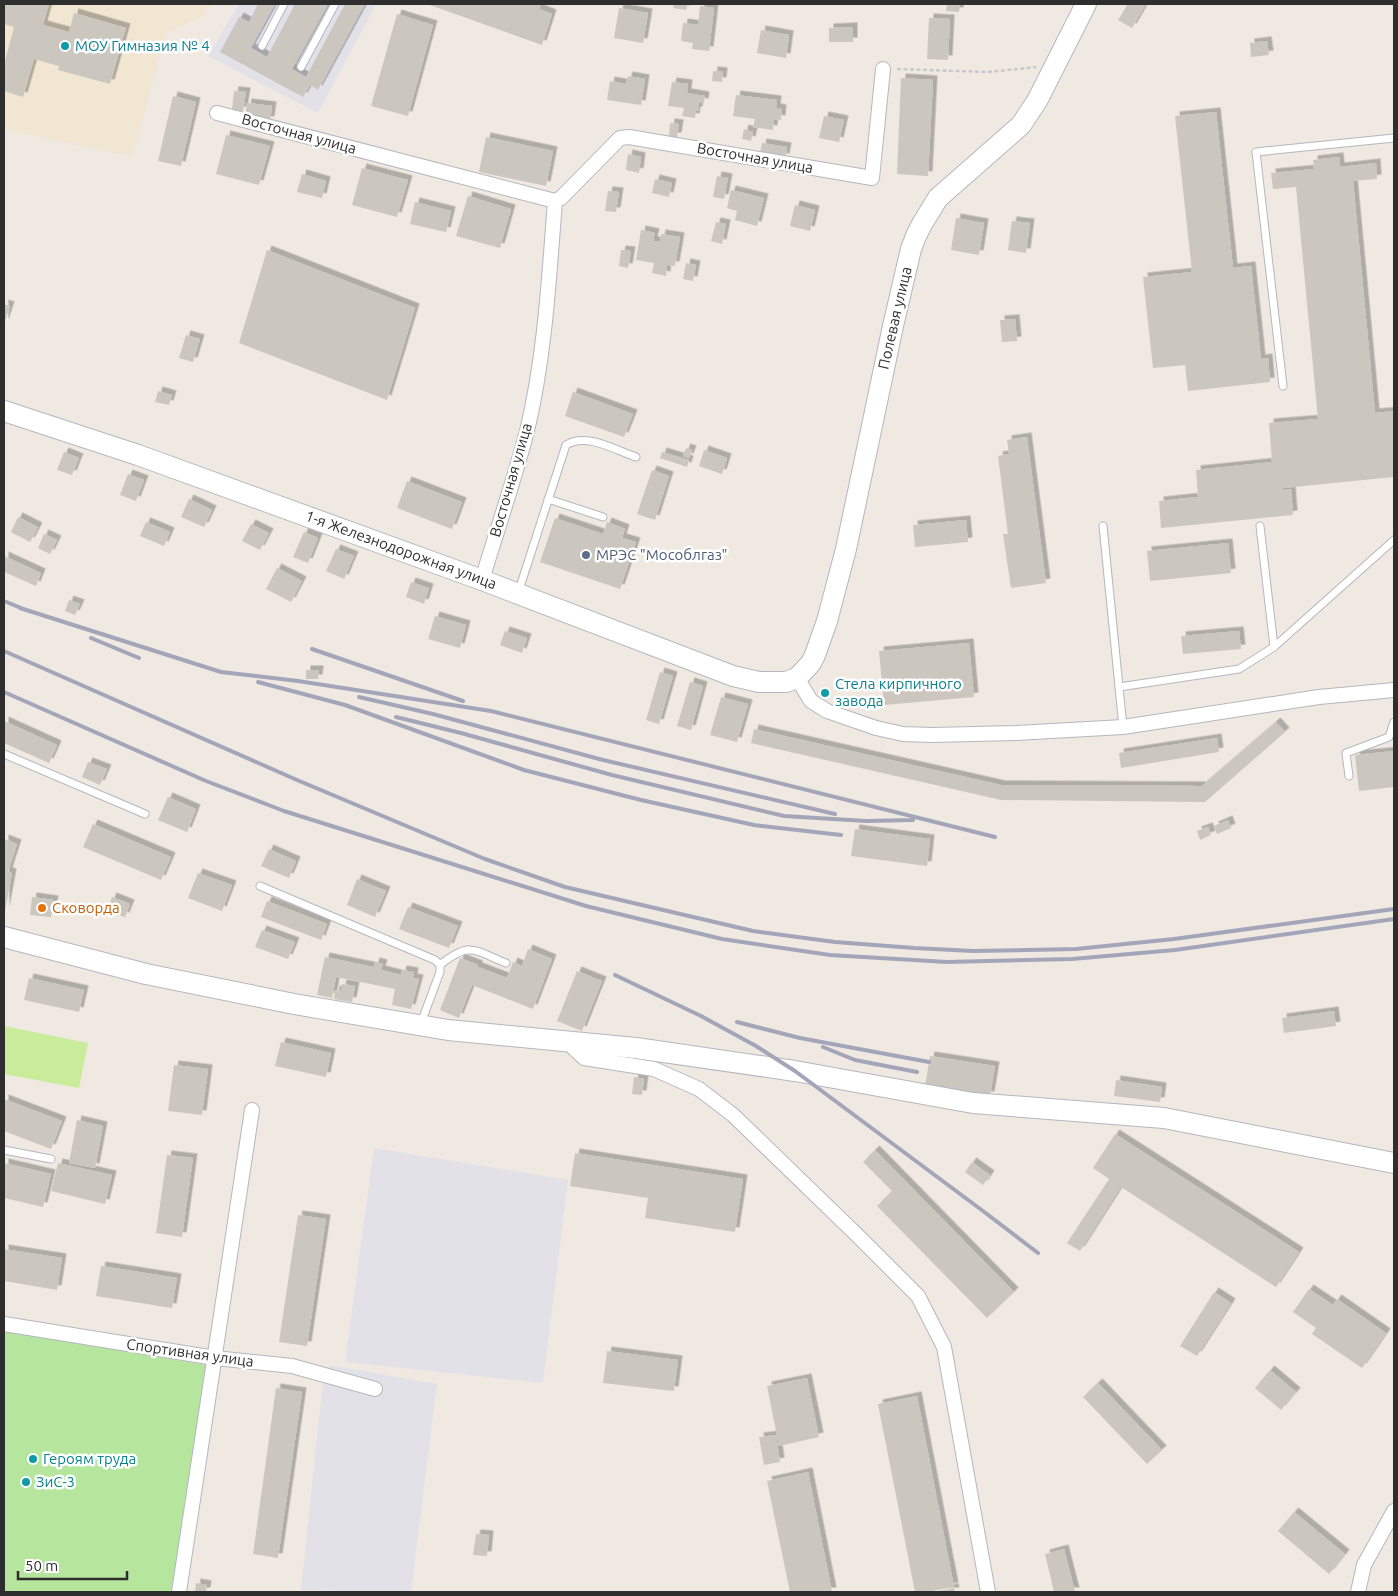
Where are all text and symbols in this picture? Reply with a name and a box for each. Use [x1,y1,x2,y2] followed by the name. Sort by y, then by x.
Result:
[75,37,210,54] place label: МОУ Гимназия № 4
[59,40,71,52] marker: МОУ Гимназия № 4
[240,110,358,157] street label: Восточная улица
[696,139,815,176] street label: Восточная улица
[874,265,915,371] street label: Полевая улица
[486,421,535,539] street label: Восточная улица
[303,507,499,592] street label: 1-я Железнодорожная улица
[596,546,727,563] place label: МРЭС "Мособлгаз"
[580,549,592,561] marker: МРЭС "Мособлгаз"
[835,675,962,709] place label: Стела кирпичного завода
[819,687,831,699] marker: Стела кирпичного завода
[52,899,120,916] place label: Сковорда
[36,902,48,914] marker: Сковорда
[125,1335,255,1370] street label: Спортивная улица
[43,1450,136,1467] place label: Героям труда
[27,1453,39,1465] marker: Героям труда
[36,1473,75,1490] place label: ЗиС-3
[20,1476,32,1488] marker: ЗиС-3
[18,1548,126,1580] scale bar
[25,1557,58,1574] text: 50 m

